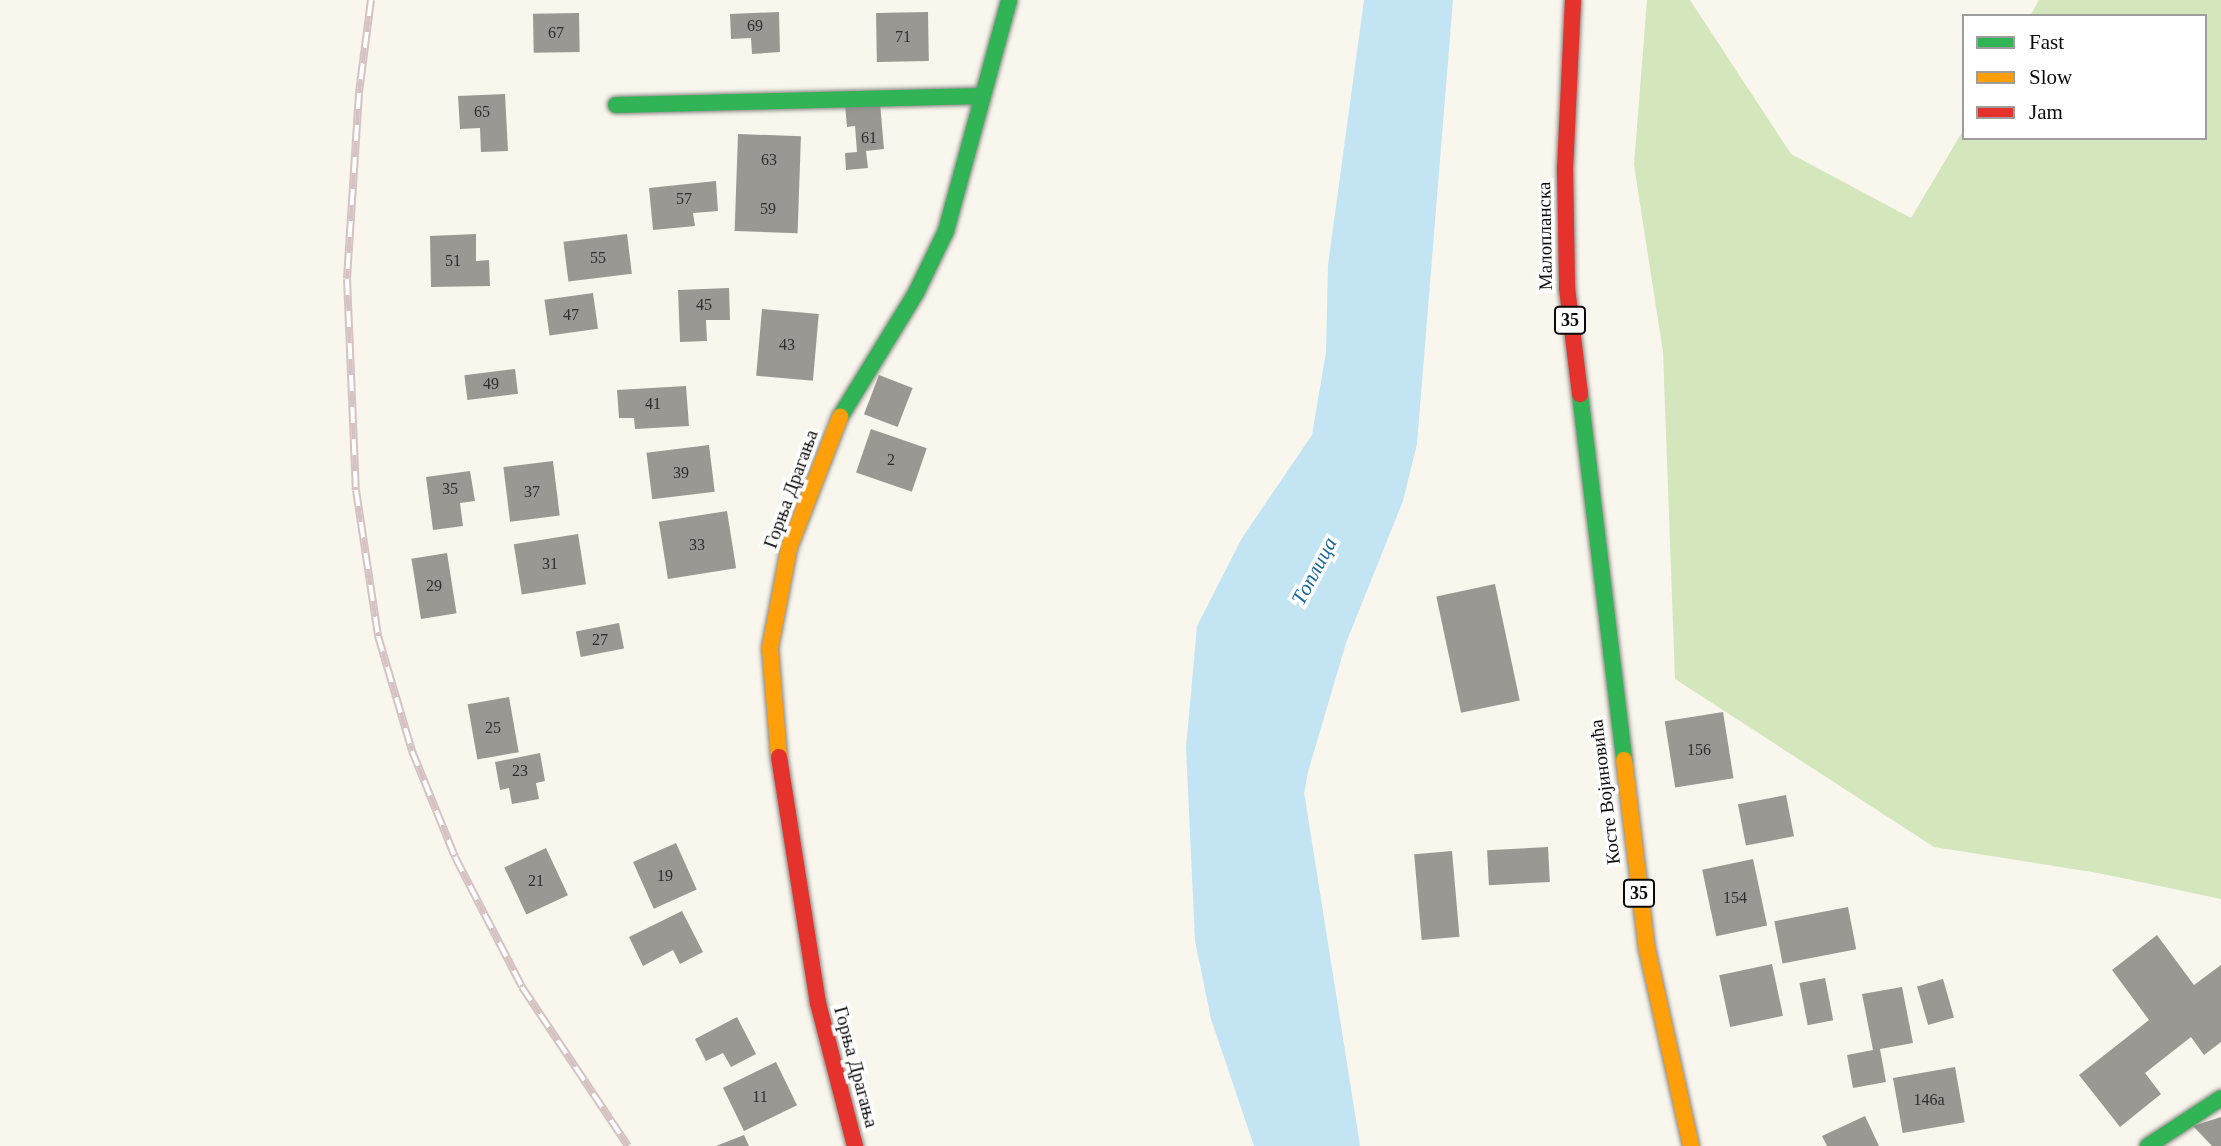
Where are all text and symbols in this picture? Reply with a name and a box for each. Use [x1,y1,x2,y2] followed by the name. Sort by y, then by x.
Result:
[1962,14,2207,140] legend
[747,16,763,36] house number: 69
[548,23,564,43] house number: 67
[895,27,911,47] house number: 71
[2029,30,2064,54] text: Fast
[2029,65,2072,89] text: Slow
[2029,100,2063,124] text: Jam
[474,102,490,122] house number: 65
[861,128,877,148] house number: 61
[761,150,777,170] house number: 63
[1533,182,1557,290] street label: Малопланска
[676,189,692,209] house number: 57
[760,199,776,219] house number: 59
[590,248,606,268] house number: 55
[445,251,461,271] house number: 51
[696,295,712,315] house number: 45
[563,305,579,325] house number: 47
[1552,306,1588,334] road number: 35
[779,335,795,355] house number: 43
[483,374,499,394] house number: 49
[645,394,661,414] house number: 41
[759,427,823,551] street label: Горња Драгања
[887,450,895,470] house number: 2
[673,463,689,483] house number: 39
[442,479,458,499] house number: 35
[524,482,540,502] house number: 37
[1286,533,1342,609] water label: Топлица
[689,535,705,555] house number: 33
[542,554,558,574] house number: 31
[426,576,442,596] house number: 29
[592,630,608,650] house number: 27
[485,718,501,738] house number: 25
[1585,718,1625,866] street label: Косте Војиновића
[1687,740,1711,760] house number: 156
[512,761,528,781] house number: 23
[657,866,673,886] house number: 19
[528,871,544,891] house number: 21
[1622,878,1656,908] road number: 35
[1723,888,1747,908] house number: 154
[829,1004,883,1130] street label: Горња Драгања
[752,1087,768,1107] house number: 11
[1913,1090,1945,1110] house number: 146a

